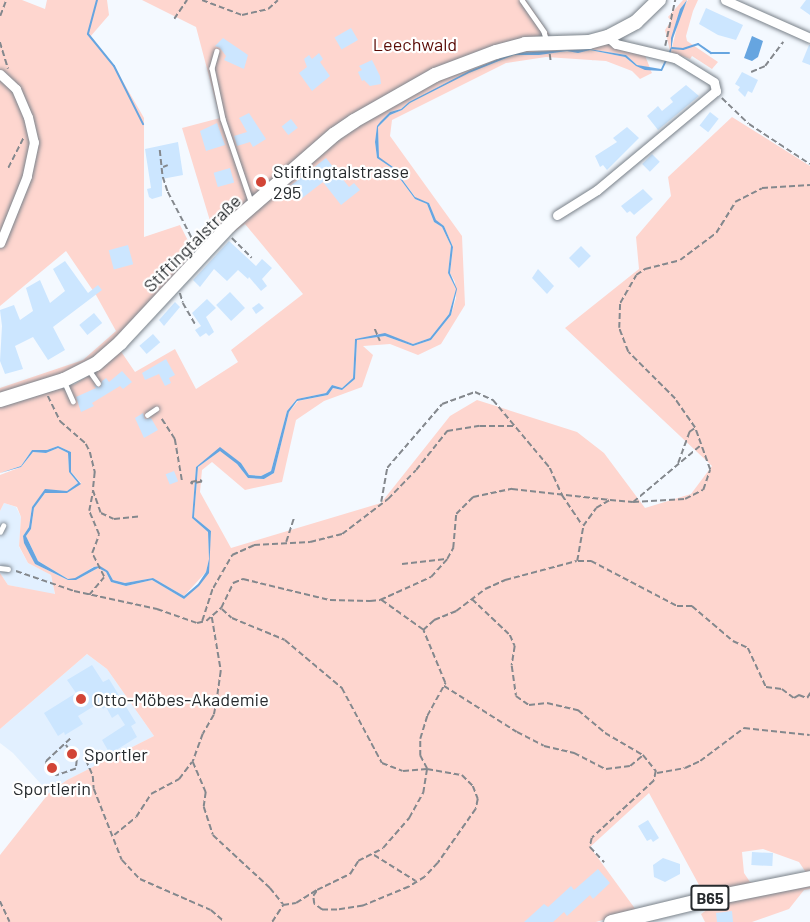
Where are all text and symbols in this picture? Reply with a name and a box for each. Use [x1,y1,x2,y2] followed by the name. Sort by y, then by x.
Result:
[373,33,457,55] park label: Leechwald
[273,161,409,204] place label: Stiftingtalstrasse 295
[254,175,268,189] marker: Stiftingtalstrasse 295
[139,190,245,296] street label: Stiftingtalstraße
[93,688,269,710] place label: Otto-Möbes-Akademie
[74,692,88,706] marker: Otto-Möbes-Akademie
[84,743,148,765] place label: Sportler
[65,747,79,761] marker: Sportler
[45,761,59,775] marker: Sportlerin
[13,777,91,799] place label: Sportlerin
[689,885,731,911] road number: B65

